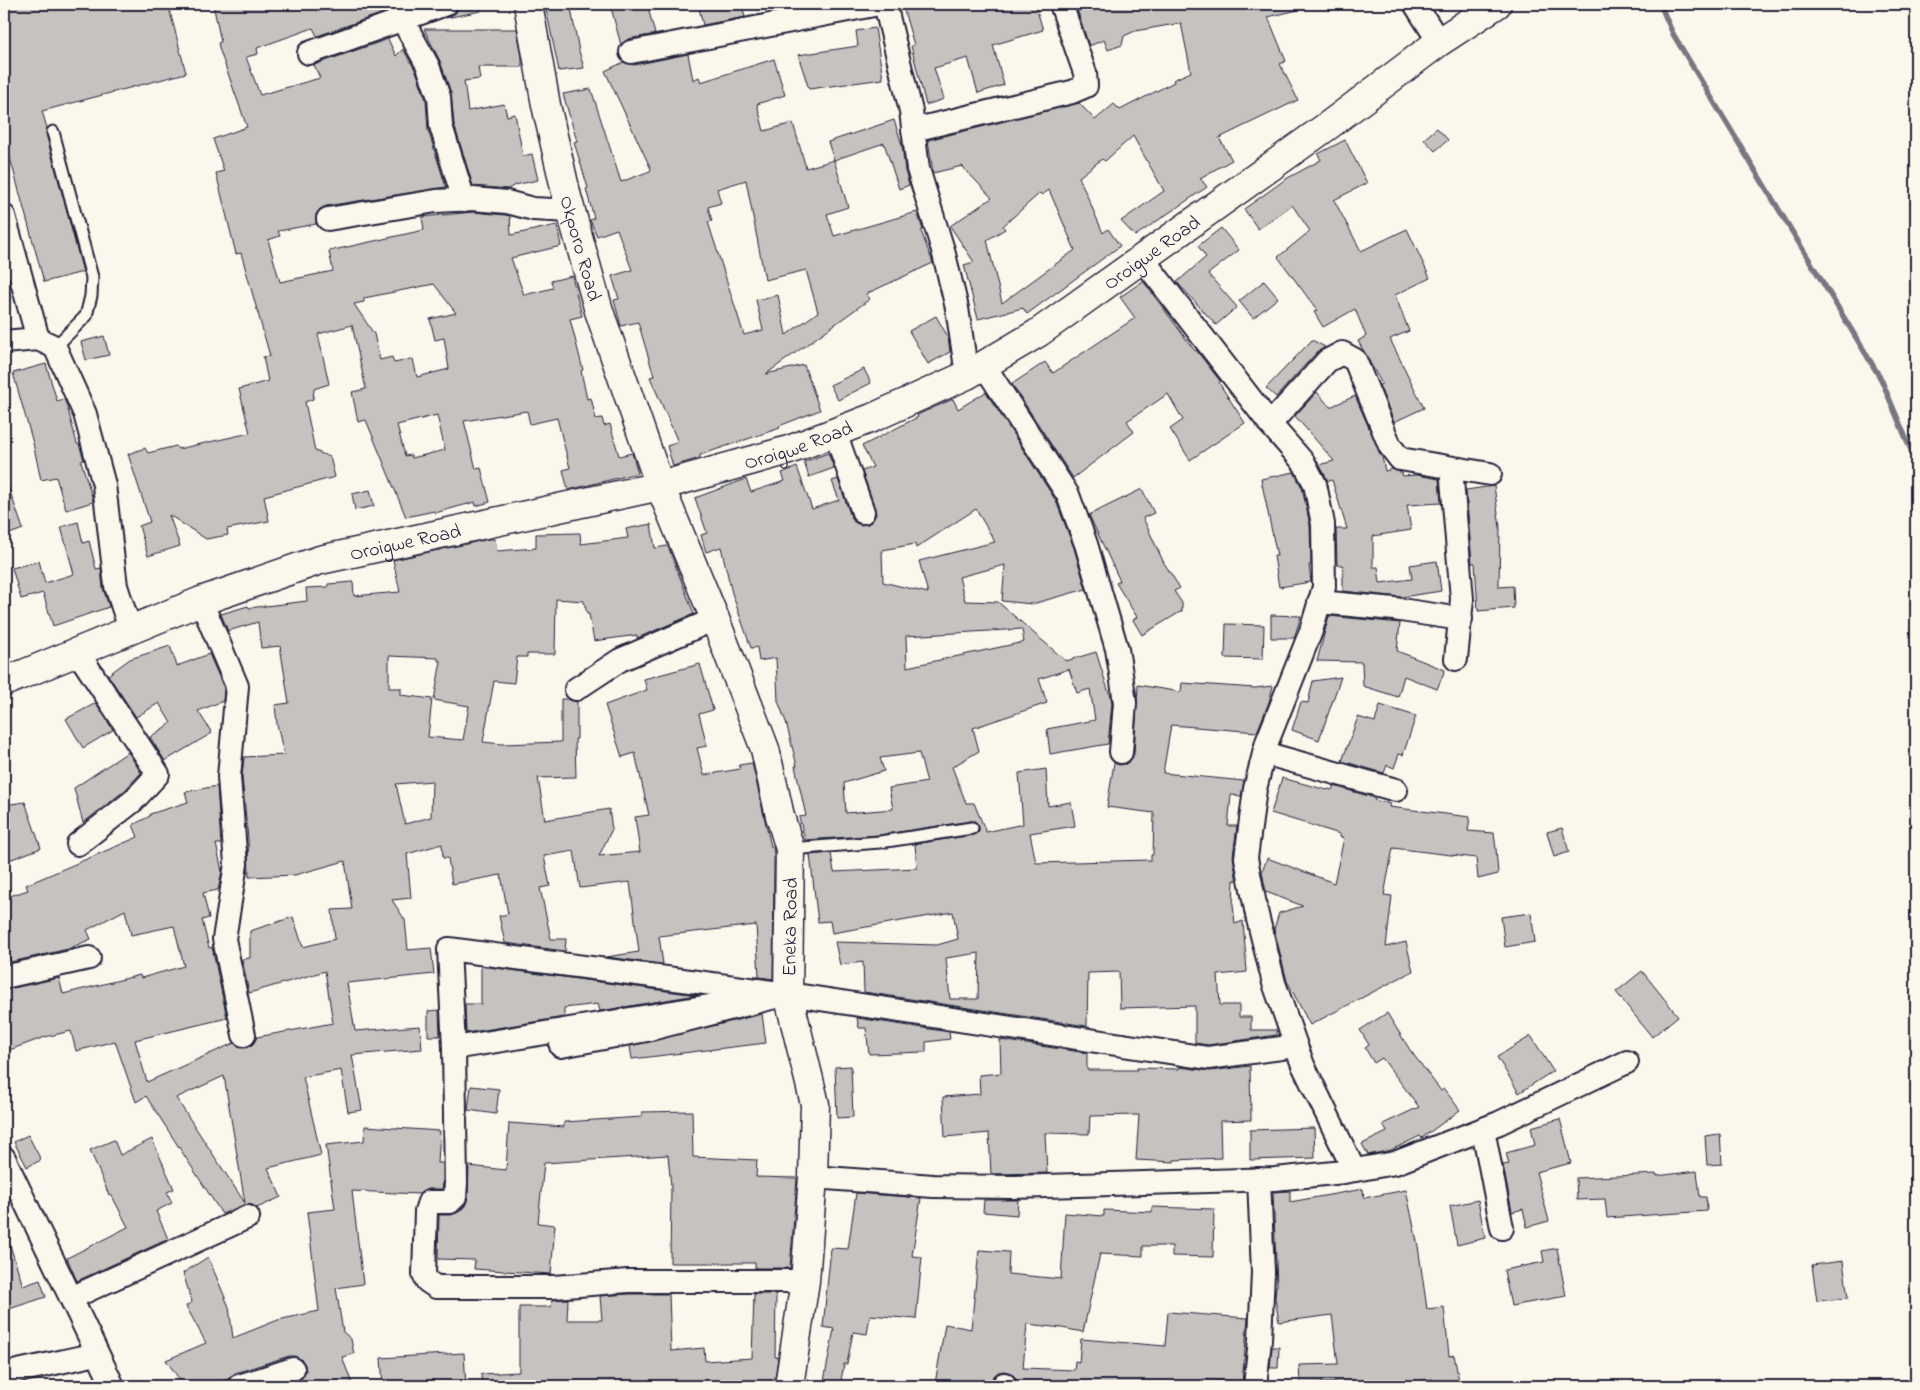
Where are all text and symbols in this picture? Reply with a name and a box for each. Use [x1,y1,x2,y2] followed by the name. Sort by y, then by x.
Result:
[550,193,608,305] street label: Okporo Road
[1099,209,1207,299] street label: Oroigwe Road
[741,415,857,479] street label: Oroigwe Road
[347,518,464,570] street label: Oroigwe Road
[776,877,807,977] street label: Eneka Road

